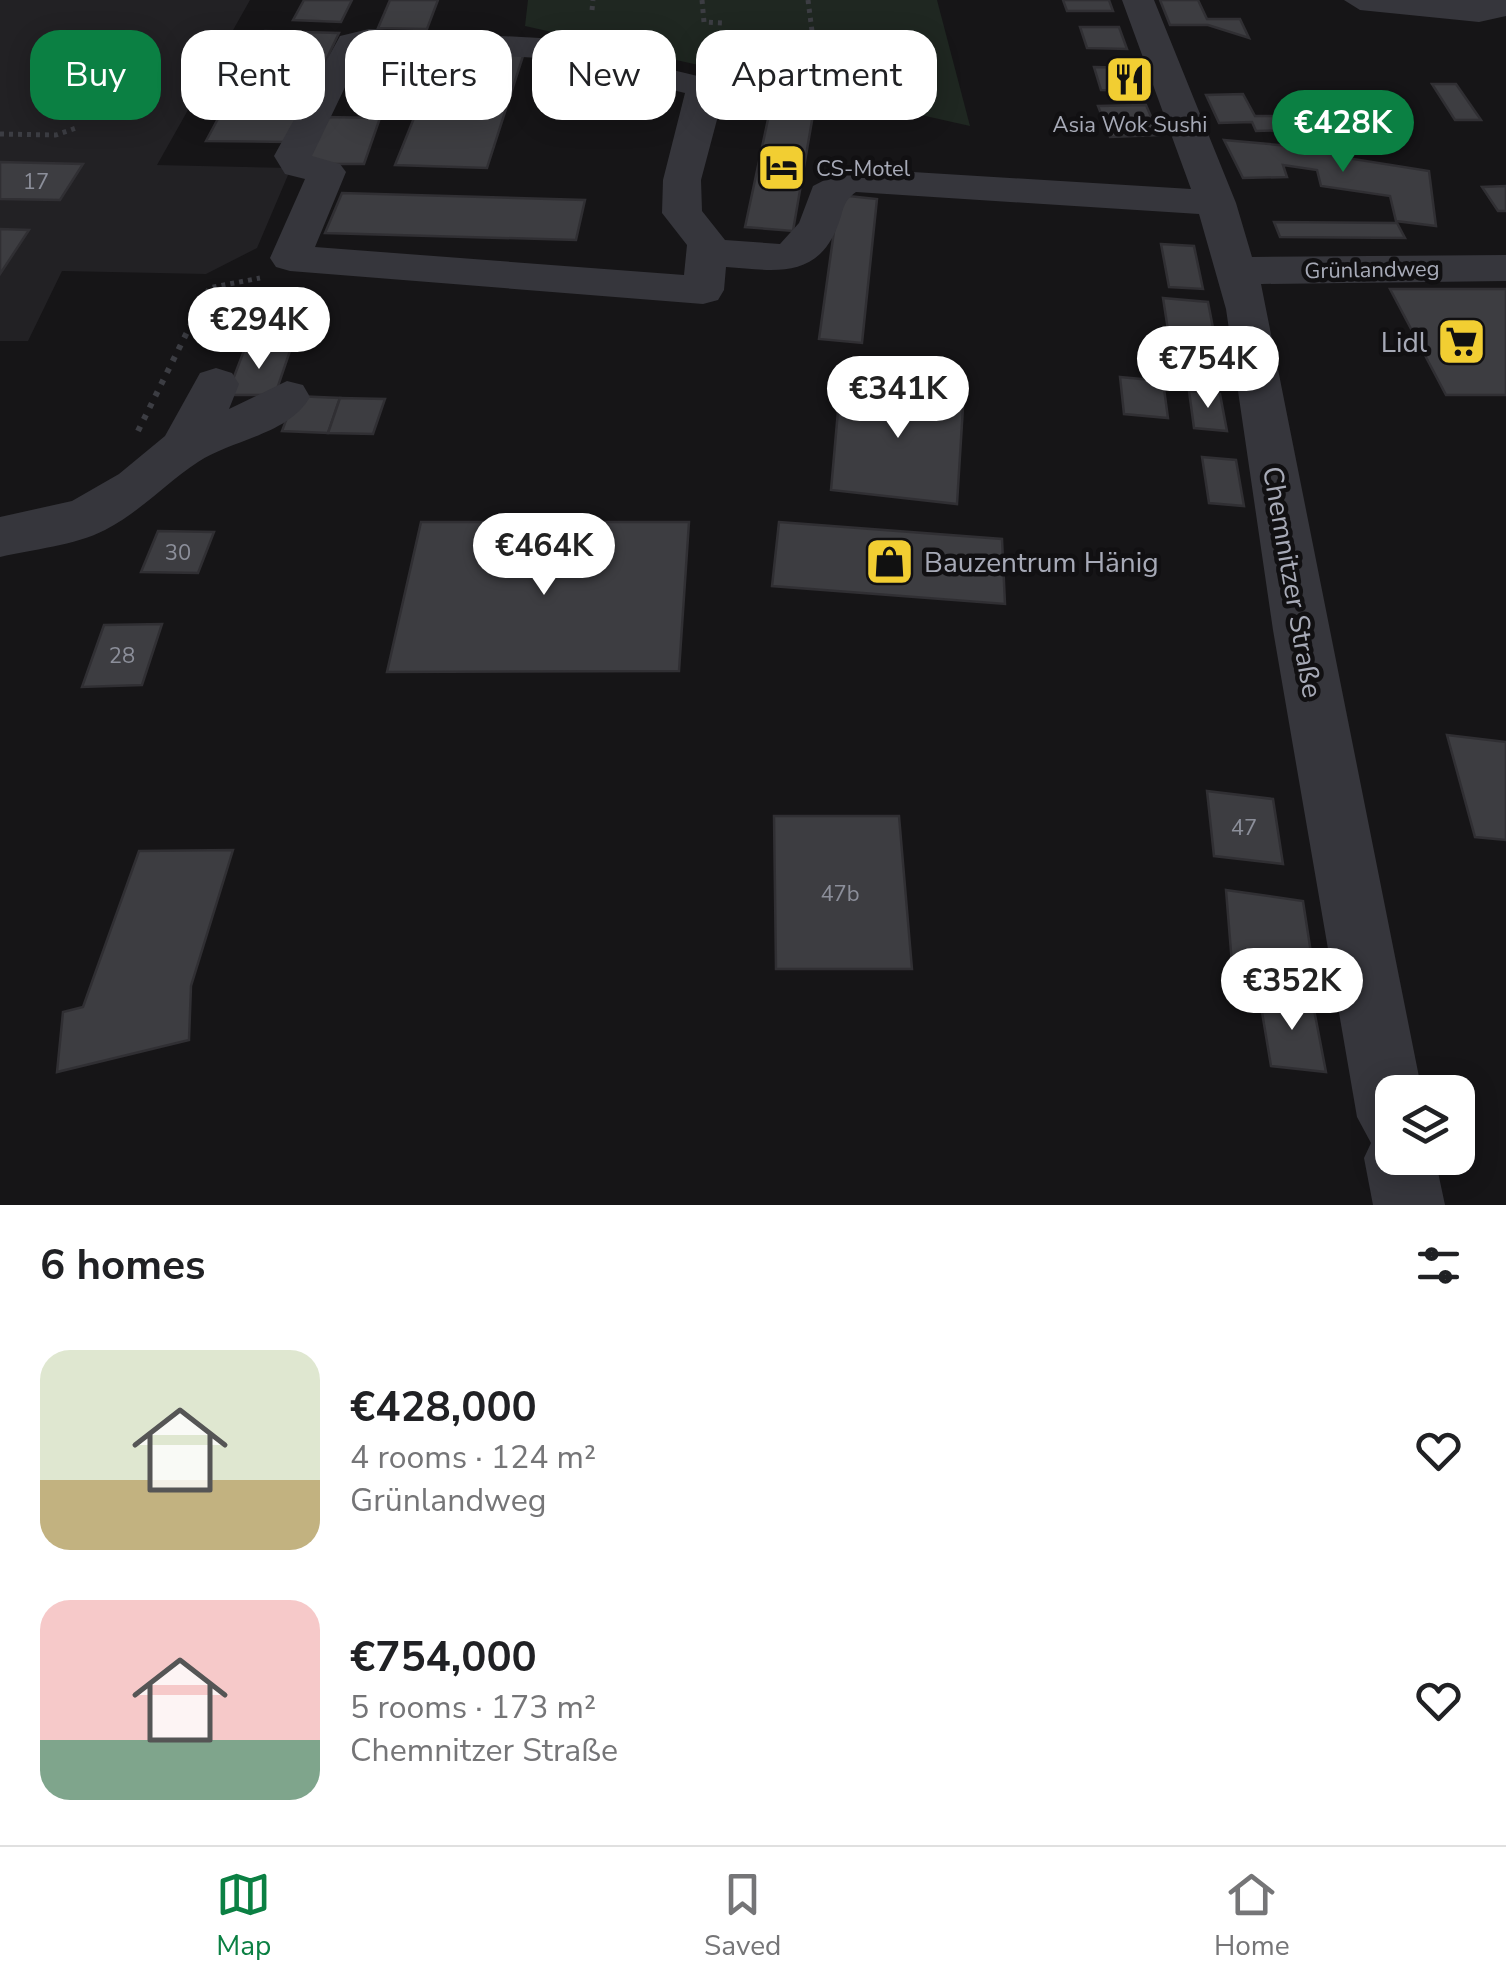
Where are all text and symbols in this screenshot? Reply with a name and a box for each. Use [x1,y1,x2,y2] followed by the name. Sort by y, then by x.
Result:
[30,30,161,120] chip: Buy
[181,30,325,120] chip: Rent
[345,30,512,120] chip: Filters
[532,30,676,120] chip: New
[696,30,937,120] chip: Apartment
[1104,54,1156,106] restaurant icon: Asia Wok Sushi
[1273,90,1413,175] pin: €428K
[1294,101,1392,144] text: €428K
[1053,110,1207,140] place label: Asia Wok Sushi
[755,142,807,194] hotel icon: CS-Motel
[816,154,911,184] place label: CS-Motel
[23,167,49,197] house number: 17
[1304,254,1440,286] street label: Grünlandweg
[189,287,329,372] pin: €294K
[210,298,308,341] text: €294K
[1436,316,1488,368] supermarket icon: Lidl
[1381,324,1428,362] place label: Lidl
[1138,326,1278,411] pin: €754K
[1159,337,1257,380] text: €754K
[828,356,968,441] pin: €341K
[849,367,947,410] text: €341K
[1253,463,1331,701] street label: Chemnitzer Straße
[474,513,614,598] pin: €464K
[495,524,593,567] text: €464K
[863,536,915,588] shop icon: Bauzentrum Hänig
[165,538,191,568] house number: 30
[924,544,1159,582] place label: Bauzentrum Hänig
[109,641,135,671] house number: 28
[1231,813,1257,843] house number: 47
[820,879,860,909] house number: 47b
[1222,948,1362,1033] pin: €352K
[1243,959,1341,1002] text: €352K
[1375,1075,1475,1175] map controls
[1375,1075,1475,1175] button: layers
[40,1237,205,1294] text: 6 homes
[1411,1238,1466,1293] icon: filters
[350,1379,537,1436] text: €428,000
[120,1390,240,1510] icon: home
[1411,1423,1466,1478] icon: heart
[350,1436,596,1479] text: 4 rooms · 124 m²
[350,1479,547,1522] text: Grünlandweg
[350,1629,537,1686] text: €754,000
[120,1640,240,1760] icon: home
[1411,1673,1466,1728] icon: heart
[350,1686,596,1729] text: 5 rooms · 173 m²
[350,1729,618,1772] text: Chemnitzer Straße
[216,1867,271,1965] tab: Map
[704,1867,781,1965] tab: Saved
[1214,1867,1290,1965] tab: Home

